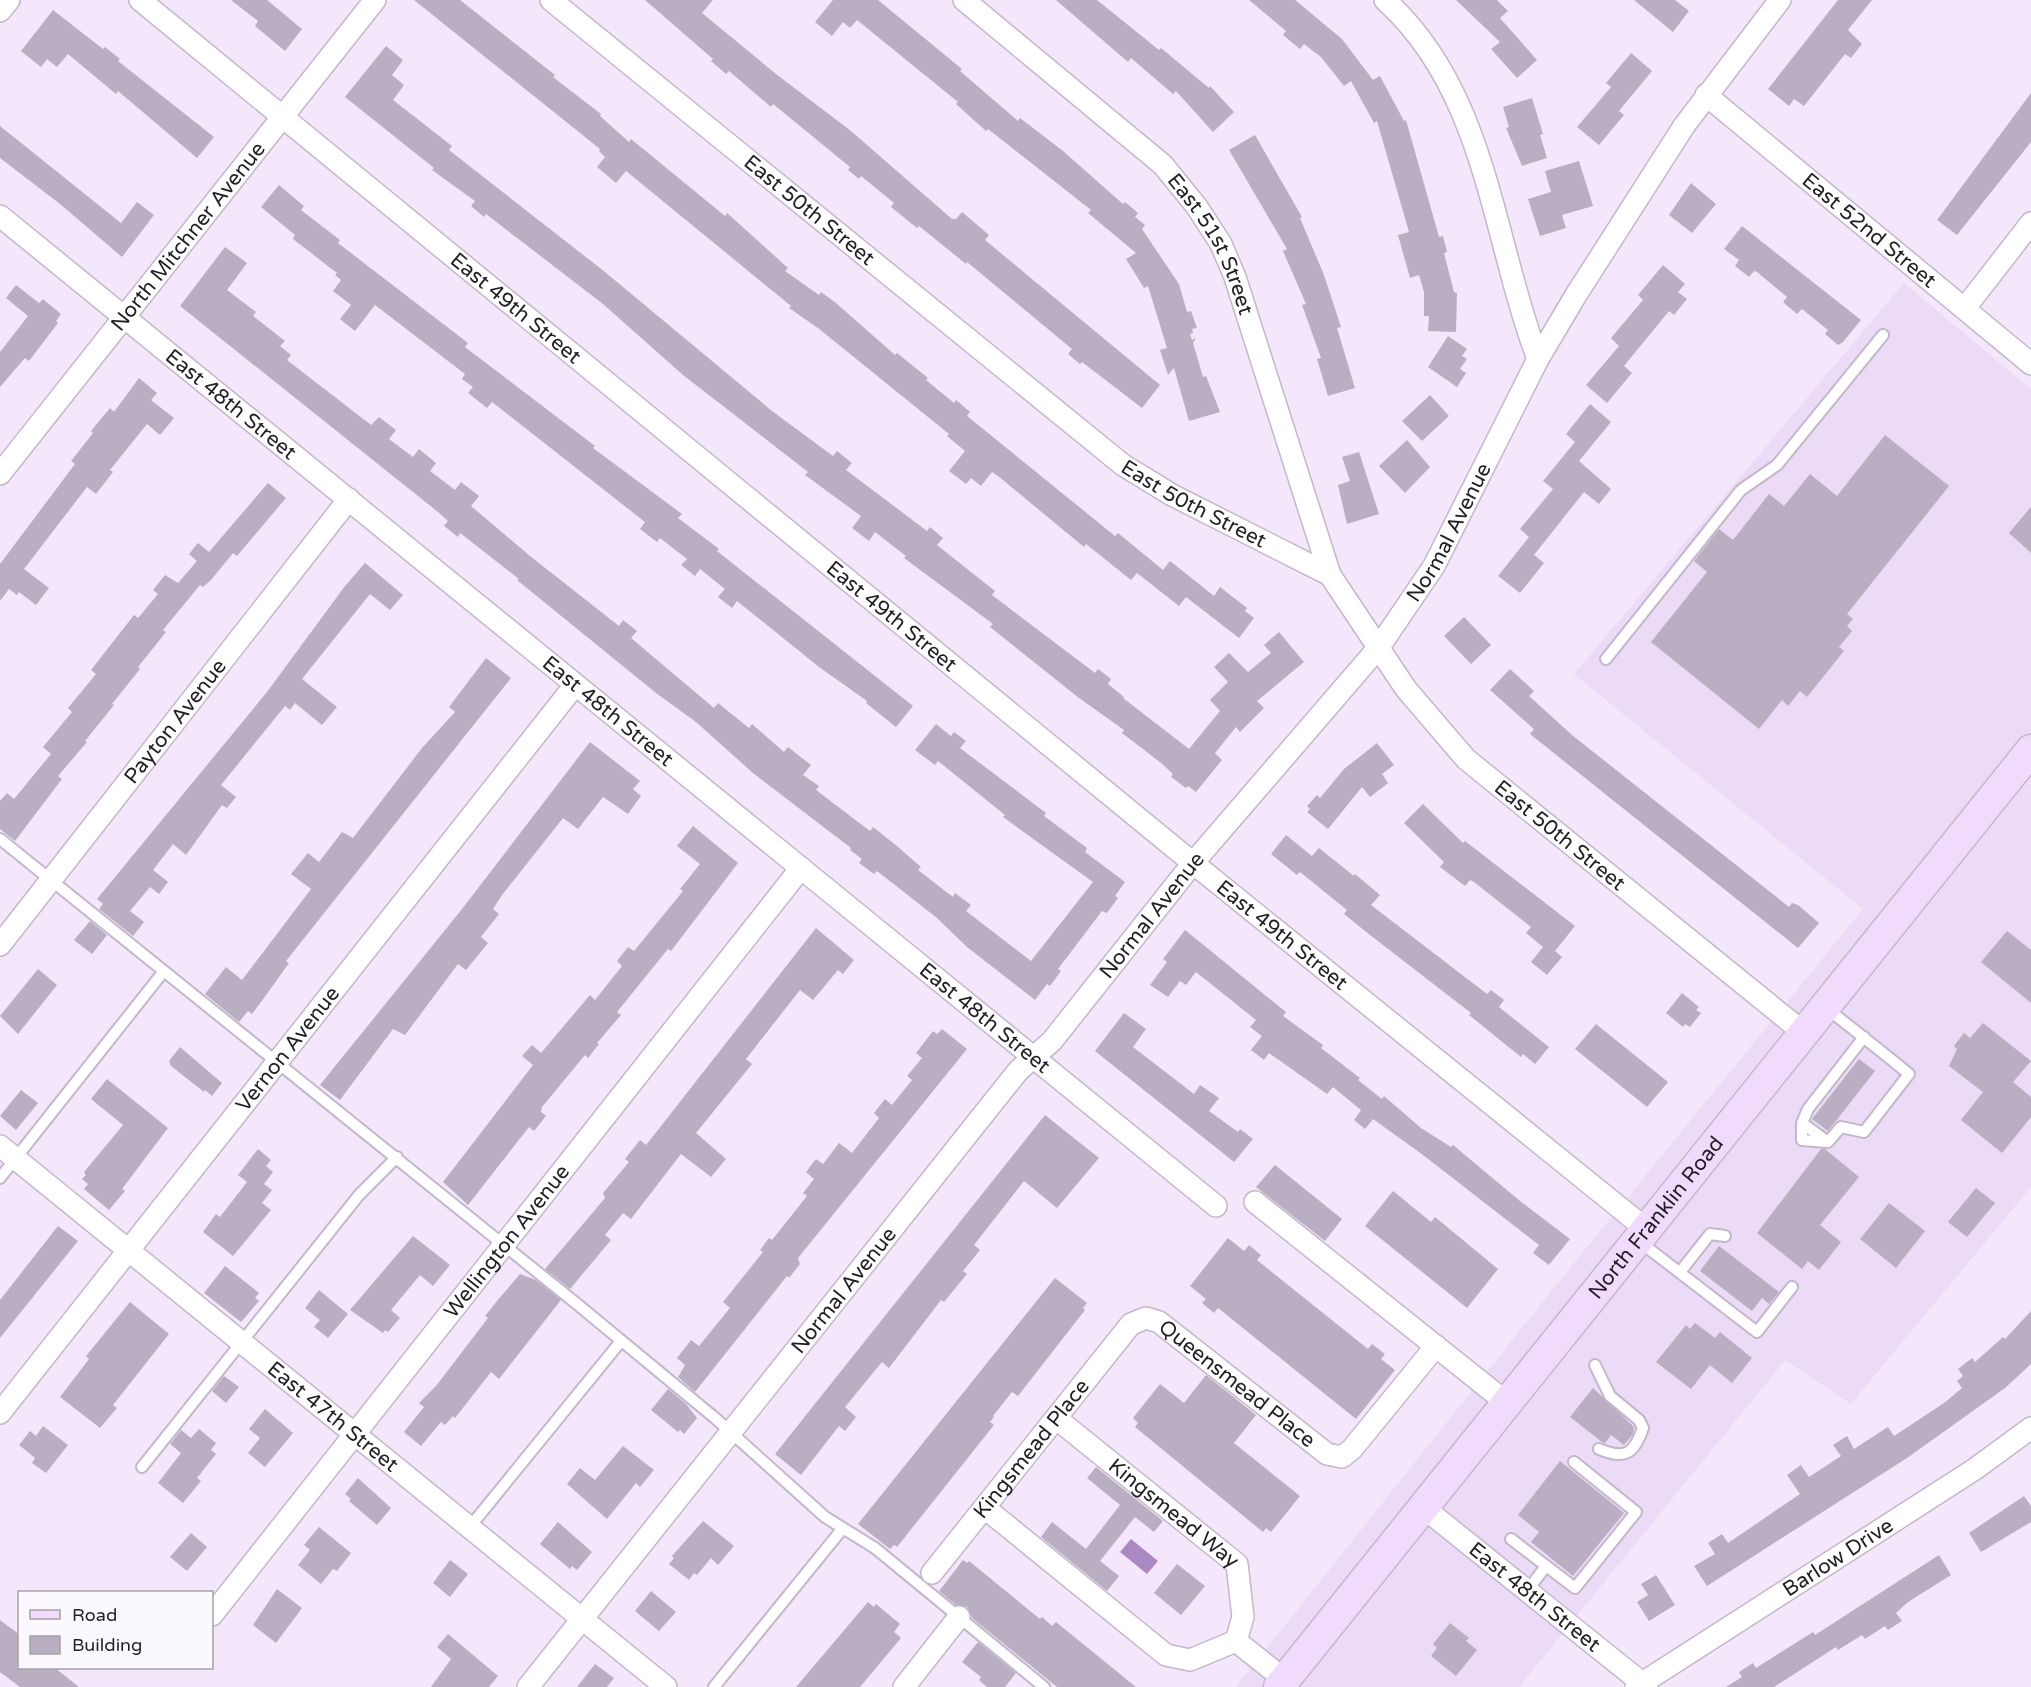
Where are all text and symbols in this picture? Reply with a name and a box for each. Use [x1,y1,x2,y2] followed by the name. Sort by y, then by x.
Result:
[106,137,271,336] street label: North Mitchner Avenue
[739,150,880,271] street label: East 50th Street
[1797,168,1941,293] street label: East 52nd Street
[1162,169,1258,318] street label: East 51st Street
[445,248,586,369] street label: East 49th Street
[160,344,301,465] street label: East 48th Street
[1116,455,1270,554] street label: East 50th Street
[1401,459,1497,607] street label: Normal Avenue
[821,556,962,677] street label: East 49th Street
[537,651,678,772] street label: East 48th Street
[119,654,232,789] street label: Payton Avenue
[1489,775,1630,896] street label: East 50th Street
[1094,847,1210,984] street label: Normal Avenue
[1211,875,1352,996] street label: East 49th Street
[914,958,1055,1079] street label: East 48th Street
[231,982,345,1117] street label: Vernon Avenue
[1583,1131,1729,1304] street label: North Franklin Road
[439,1160,575,1323] street label: Wellington Avenue
[786,1222,902,1359] street label: Normal Avenue
[1154,1315,1320,1453] street label: Queensmead Place
[262,1356,403,1477] street label: East 47th Street
[968,1374,1095,1524] street label: Kingsmead Place
[1103,1453,1244,1574] street label: Kingsmead Way
[1778,1513,1898,1602] street label: Barlow Drive
[1464,1537,1605,1658] street label: East 48th Street
[18,1591,213,1669] legend
[72,1604,117,1626] text: Road
[72,1634,142,1656] text: Building

